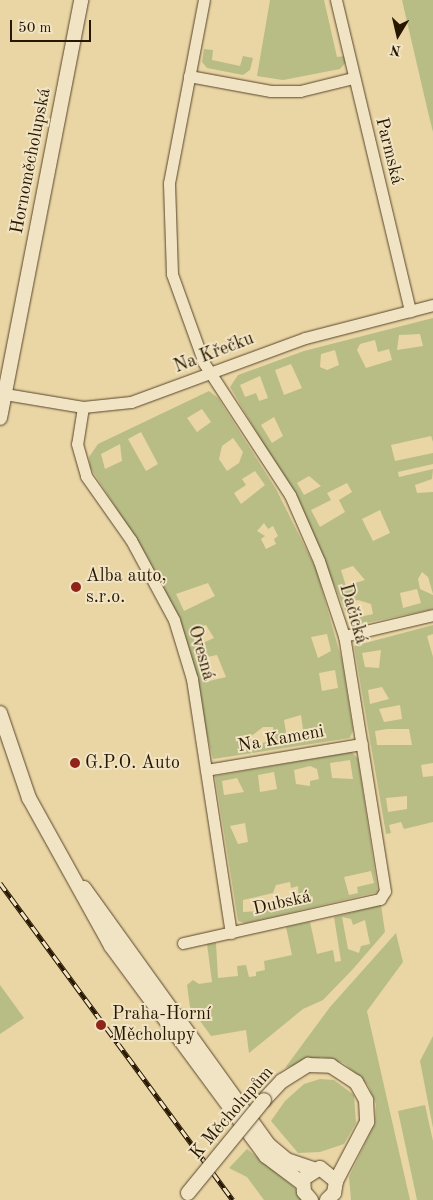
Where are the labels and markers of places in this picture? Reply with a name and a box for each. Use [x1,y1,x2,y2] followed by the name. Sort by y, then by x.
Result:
[86,566,167,608] place label: Alba auto, s.r.o.
[70,581,82,593] marker: Alba auto, s.r.o.
[85,752,180,774] place label: G.P.O. Auto
[69,757,81,769] marker: G.P.O. Auto
[112,1004,211,1046] place label: Praha-Horní Měcholupy
[94,1018,108,1032] marker: Praha-Horní Měcholupy

